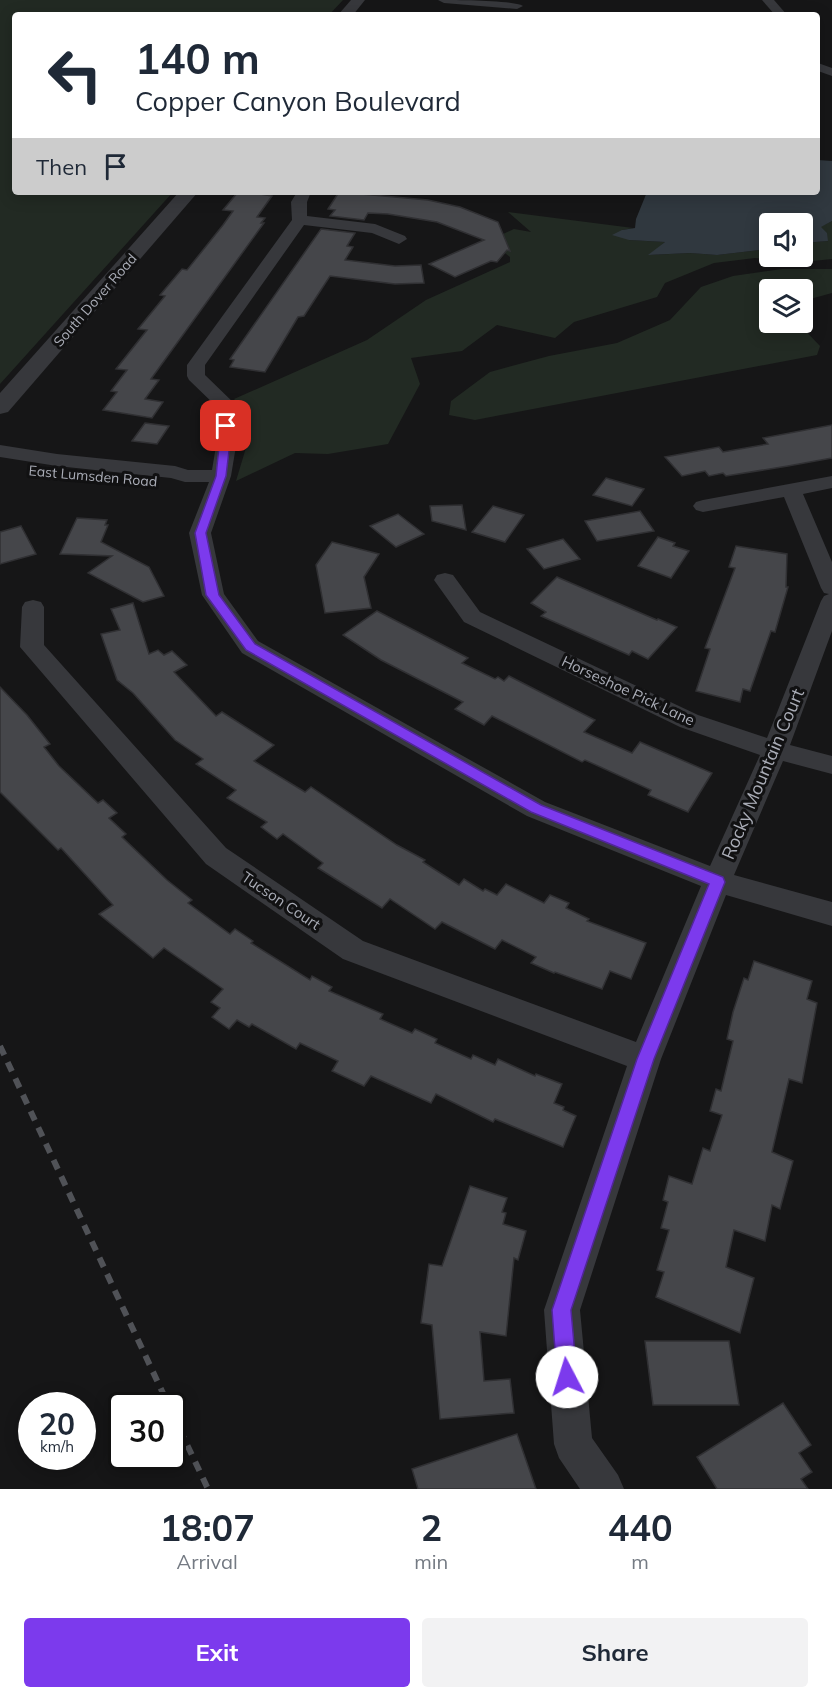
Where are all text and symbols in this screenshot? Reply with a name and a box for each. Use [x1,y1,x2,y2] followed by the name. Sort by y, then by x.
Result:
[135,32,260,85] text: 140 m
[36,36,114,114] icon: left
[135,84,461,118] text: Copper Canyon Boulevard
[99,150,132,183] icon: arrive
[36,153,87,181] text: Then
[759,213,813,333] map controls
[759,213,813,267] button: sound
[50,250,140,350] street label: South Dover Road
[759,279,813,333] button: layers
[200,400,251,451] pin
[209,409,242,442] icon: arrive
[28,461,158,491] street label: East Lumsden Road
[559,651,698,730] street label: Horseshoe Pick Lane
[716,685,809,863] street label: Rocky Mountain Court
[238,867,324,934] street label: Tucson Court
[535,1345,599,1409] position arrow
[108,1392,186,1470] speed limit sign: 30
[39,1405,75,1443] text: 20
[40,1437,74,1456] text: km/h
[159,1505,255,1550] text: 18:07
[420,1505,442,1550] text: 2
[608,1505,673,1550] text: 440
[177,1549,238,1574] text: Arrival
[414,1549,448,1574] text: min
[631,1549,649,1574] text: m
[24,1618,410,1687] button: Exit
[422,1618,808,1687] button: Share

